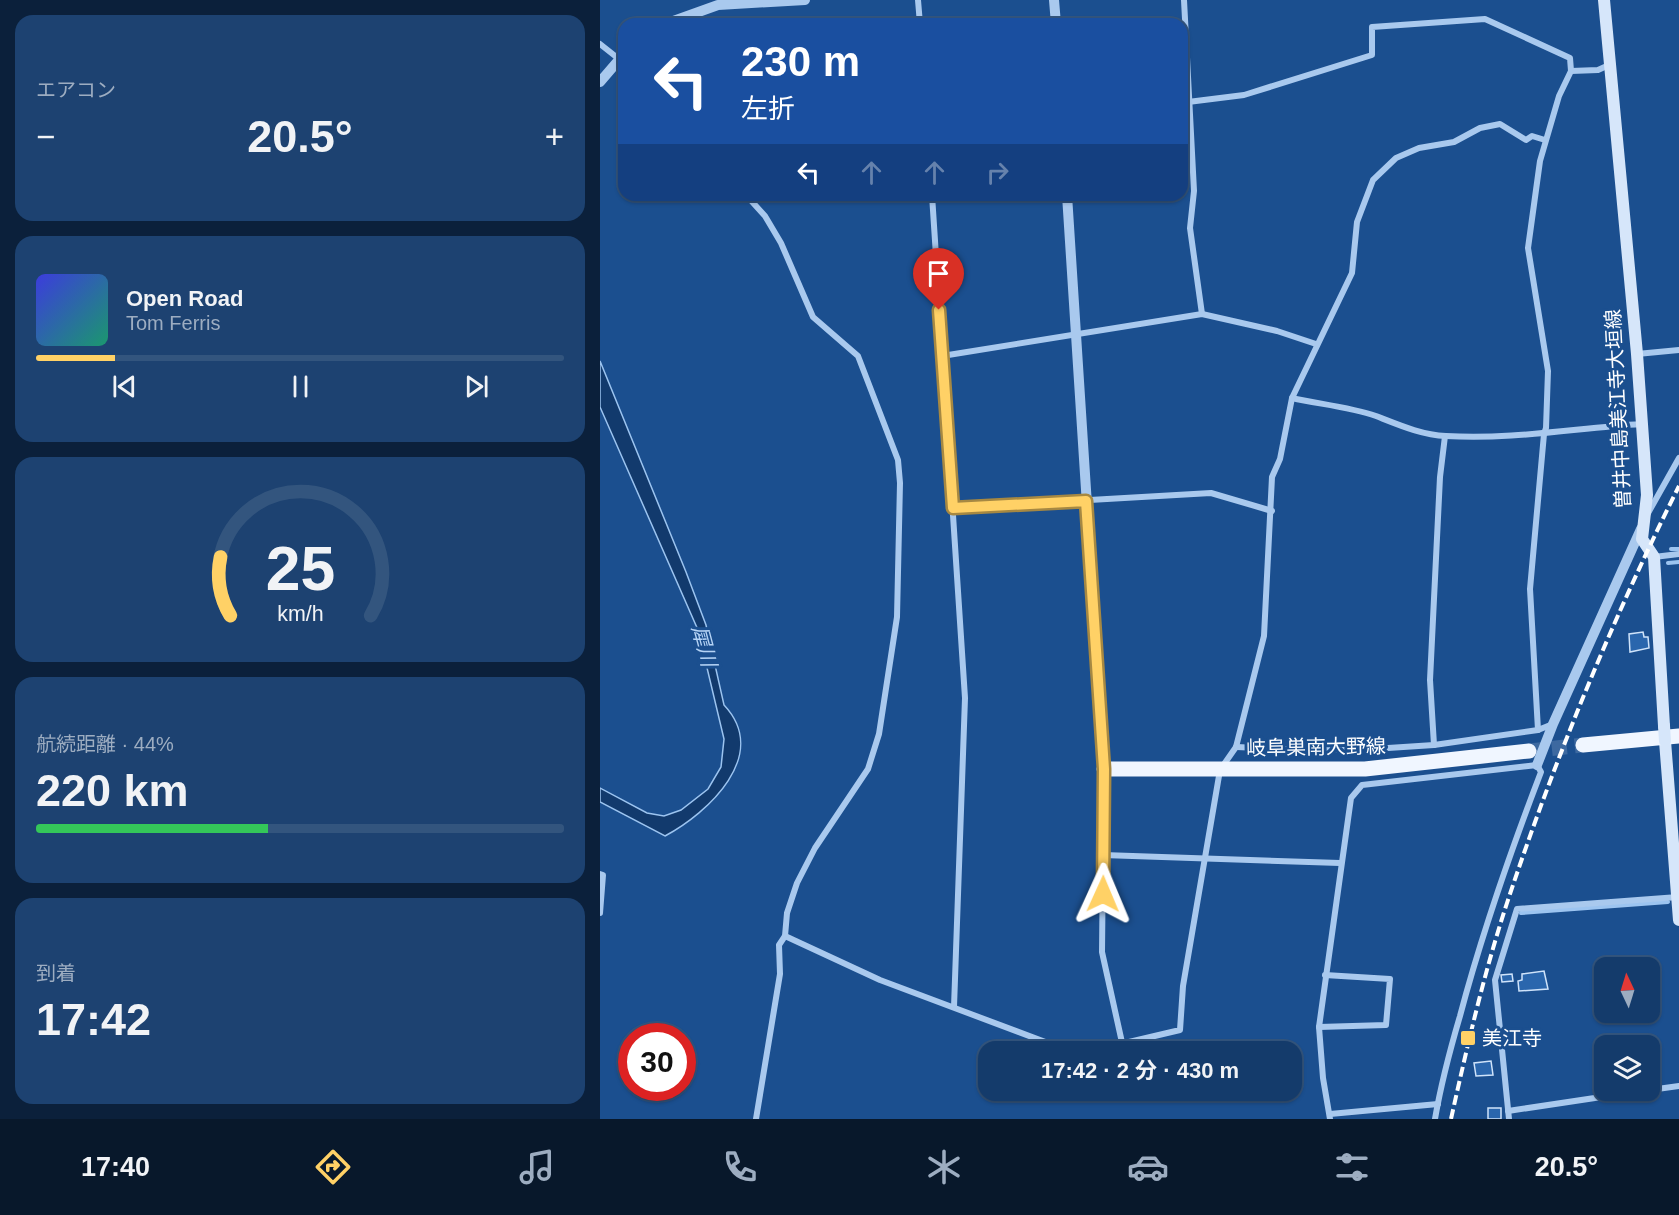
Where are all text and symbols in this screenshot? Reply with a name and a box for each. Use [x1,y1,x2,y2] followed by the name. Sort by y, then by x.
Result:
[741,38,860,85] text: 230 m
[642,42,720,120] icon: left
[36,79,116,101] text: エアコン
[741,94,795,124] text: 左折
[247,111,353,162] text: 20.5°
[36,118,55,155] text: −
[545,118,564,155] text: +
[792,156,825,189] icon: left
[855,156,888,189] icon: ahead
[918,156,951,189] icon: ahead
[981,156,1014,189] icon: right
[913,248,964,310] pin
[922,257,955,290] icon: arrive
[126,286,243,311] text: Open Road
[1602,309,1634,509] street label: 曽井中島美江寺大垣線
[126,312,220,334] text: Tom Ferris
[108,370,141,403] icon: previous
[284,370,317,403] icon: pause
[460,370,493,403] icon: next
[265,535,335,604] text: 25
[277,603,323,627] text: km/h
[688,623,722,671] water label: 犀川
[36,733,174,755] text: 航続距離 · 44%
[1246,735,1386,759] street label: 岐阜巣南大野線
[36,765,189,816] text: 220 km
[1071,862,1135,926] position arrow
[1594,957,1660,1023] north arrow
[1594,957,1660,1101] map controls
[36,962,76,984] text: 到着
[36,994,151,1045] text: 17:42
[618,1023,696,1101] speed limit sign: 30
[1482,1027,1542,1049] place label: 美江寺
[1459,1029,1477,1047] marker: 美江寺
[1594,1035,1660,1101] button: layers
[1041,1058,1239,1083] text: 17:42 · 2 分 · 430 m
[312,1146,354,1188] icon: directions
[516,1146,558,1188] icon: music
[719,1146,761,1188] icon: phone
[923,1146,965,1188] icon: climate
[1127,1146,1169,1188] icon: car
[1331,1146,1373,1188] icon: filters
[81,1152,150,1182] text: 17:40
[1535,1152,1598,1182] text: 20.5°

